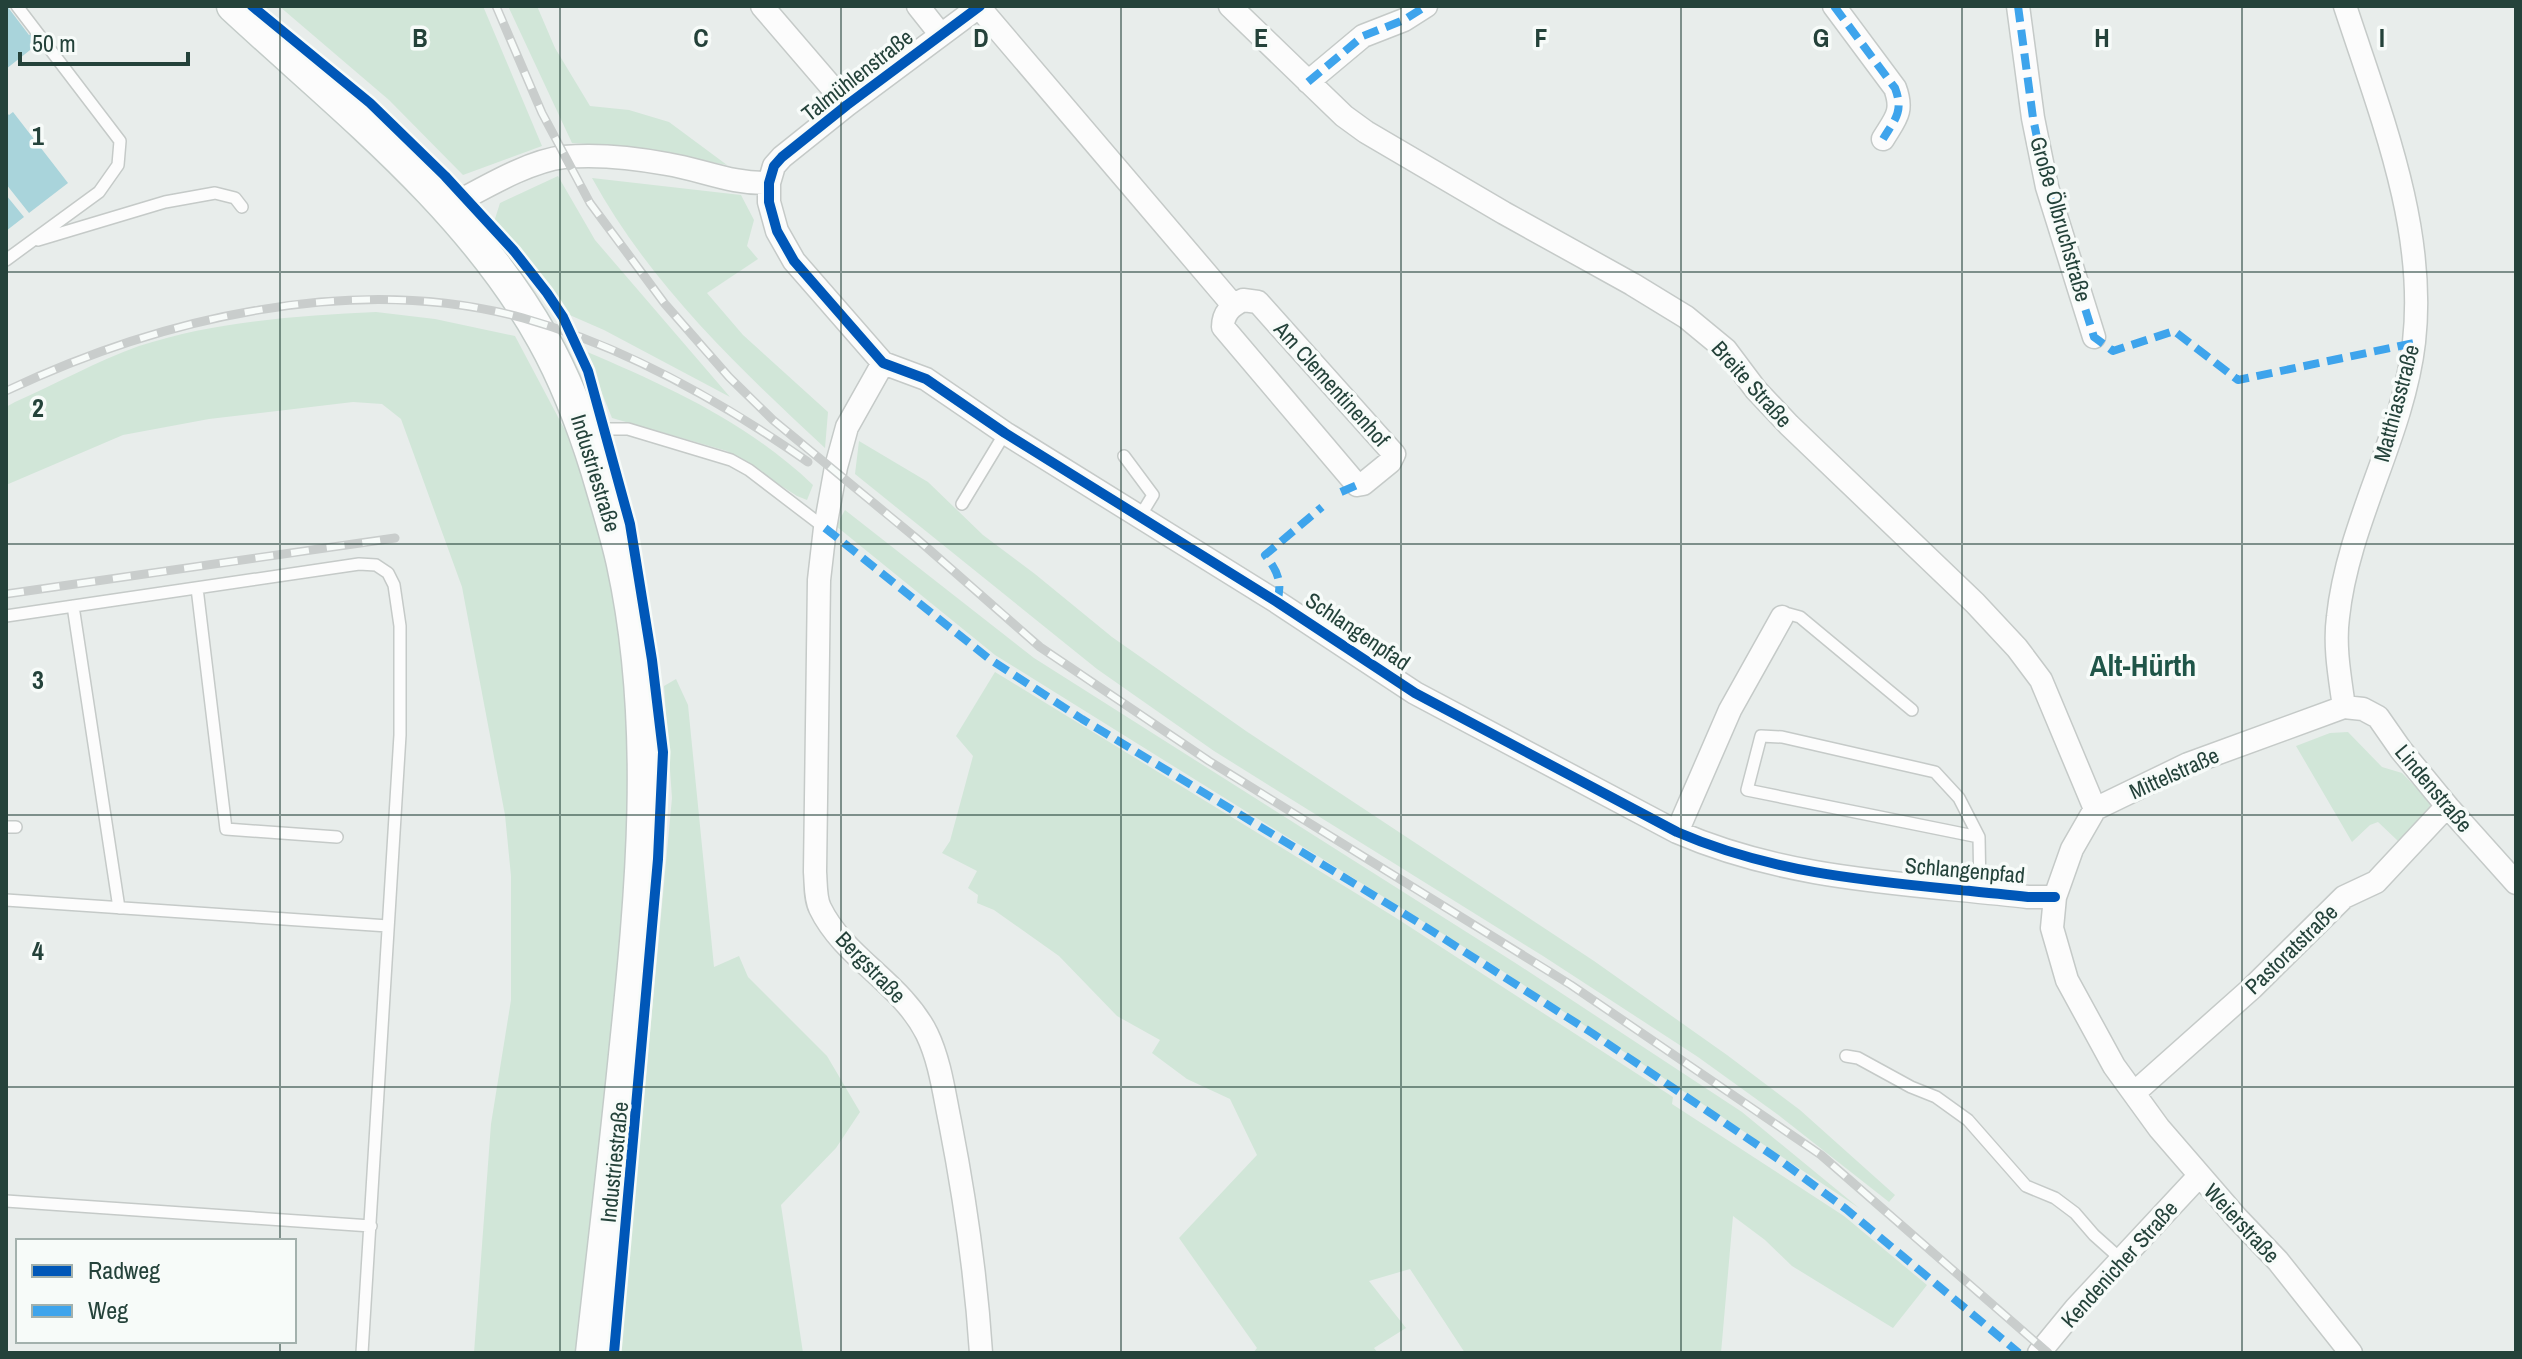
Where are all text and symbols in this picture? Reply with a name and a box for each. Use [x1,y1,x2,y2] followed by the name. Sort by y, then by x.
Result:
[20,16,188,66] scale bar
[412,20,428,55] text: B
[693,20,709,55] text: C
[973,20,989,55] text: D
[1254,20,1268,55] text: E
[1534,20,1548,55] text: F
[1813,20,1829,55] text: G
[2094,20,2110,55] text: H
[2379,20,2385,55] text: I
[795,22,919,128] street label: Talmühlenstraße
[32,27,76,59] text: 50 m
[32,118,44,153] text: 1
[2023,133,2099,305] street label: Große Ölbruchstraße
[1267,314,1397,454] street label: Am Clementinenhof
[1705,334,1799,434] street label: Breite Straße
[2366,341,2426,465] street label: Matthiasstraße
[32,390,44,425] text: 2
[564,411,628,535] street label: Industriestraße
[1300,585,1416,677] street label: Schlangenpfad
[2090,645,2196,685] district label: Alt-Hürth
[32,662,44,697] text: 3
[2388,738,2480,838] street label: Lindenstraße
[2124,740,2224,806] street label: Mittelstraße
[1904,850,2026,890] street label: Schlangenpfad
[2238,897,2344,1001] street label: Pastoratstraße
[829,924,913,1010] street label: Bergstraße
[32,933,44,968] text: 4
[593,1100,635,1224] street label: Industriestraße
[2197,1177,2287,1269] street label: Weierstraße
[2054,1194,2184,1334] street label: Kendenicher Straße
[16,1239,296,1343] legend
[88,1254,160,1286] text: Radweg
[88,1294,128,1326] text: Weg

